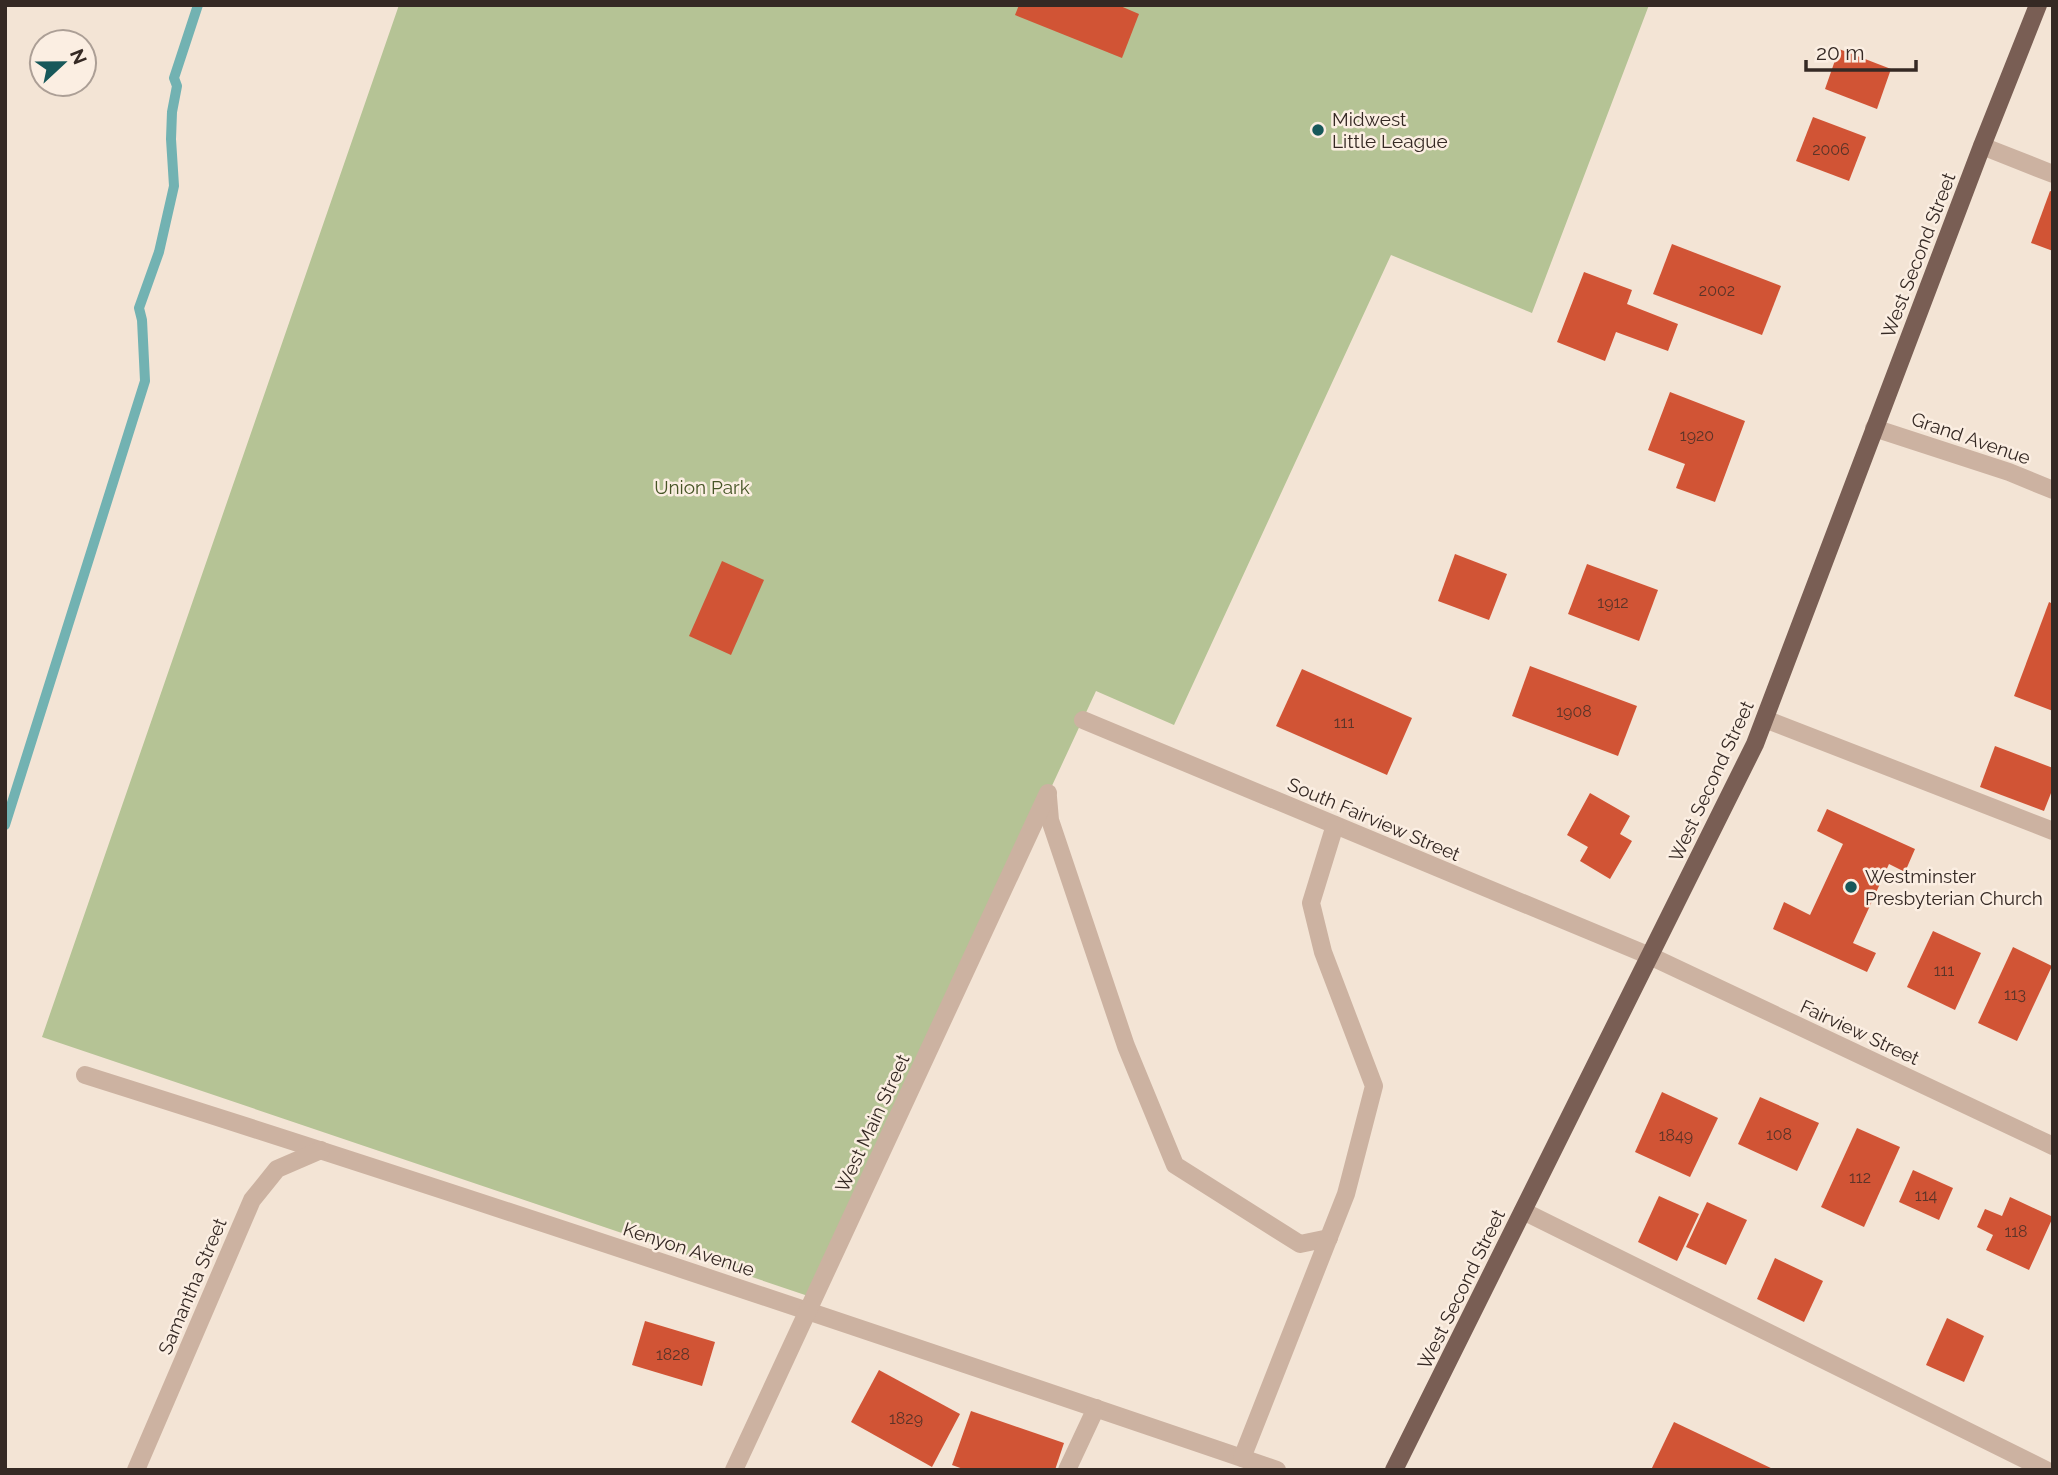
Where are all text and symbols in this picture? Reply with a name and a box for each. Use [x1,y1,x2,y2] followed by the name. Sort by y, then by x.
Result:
[28,28,98,98] north arrow
[1806,28,1916,72] scale bar
[1816,40,1864,65] text: 20 m
[66,46,92,67] text: N
[1332,108,1448,152] place label: Midwest Little League
[1310,122,1326,138] marker: Midwest Little League
[1812,140,1850,159] house number: 2006
[1876,169,1960,341] street label: West Second Street
[1699,281,1735,300] house number: 2002
[1909,407,2033,469] street label: Grand Avenue
[1680,426,1714,445] house number: 1920
[654,476,750,498] park label: Union Park
[1597,593,1629,612] house number: 1912
[1664,697,1758,865] street label: West Second Street
[1556,702,1592,721] house number: 1908
[1334,713,1354,732] house number: 111
[1284,773,1464,866] street label: South Fairview Street
[1865,865,2043,909] place label: Westminster Presbyterian Church
[1843,879,1859,895] marker: Westminster Presbyterian Church
[1934,961,1954,980] house number: 111
[2004,985,2026,1004] house number: 113
[1797,995,1924,1069] street label: Fairview Street
[830,1050,914,1196] street label: West Main Street
[1766,1125,1792,1144] house number: 108
[1659,1126,1693,1145] house number: 1849
[1849,1168,1871,1187] house number: 112
[1915,1186,1937,1205] house number: 114
[1413,1205,1509,1372] street label: West Second Street
[153,1214,231,1358] street label: Samantha Street
[620,1217,758,1281] street label: Kenyon Avenue
[2004,1222,2028,1241] house number: 118
[656,1345,690,1364] house number: 1828
[889,1409,923,1428] house number: 1829

